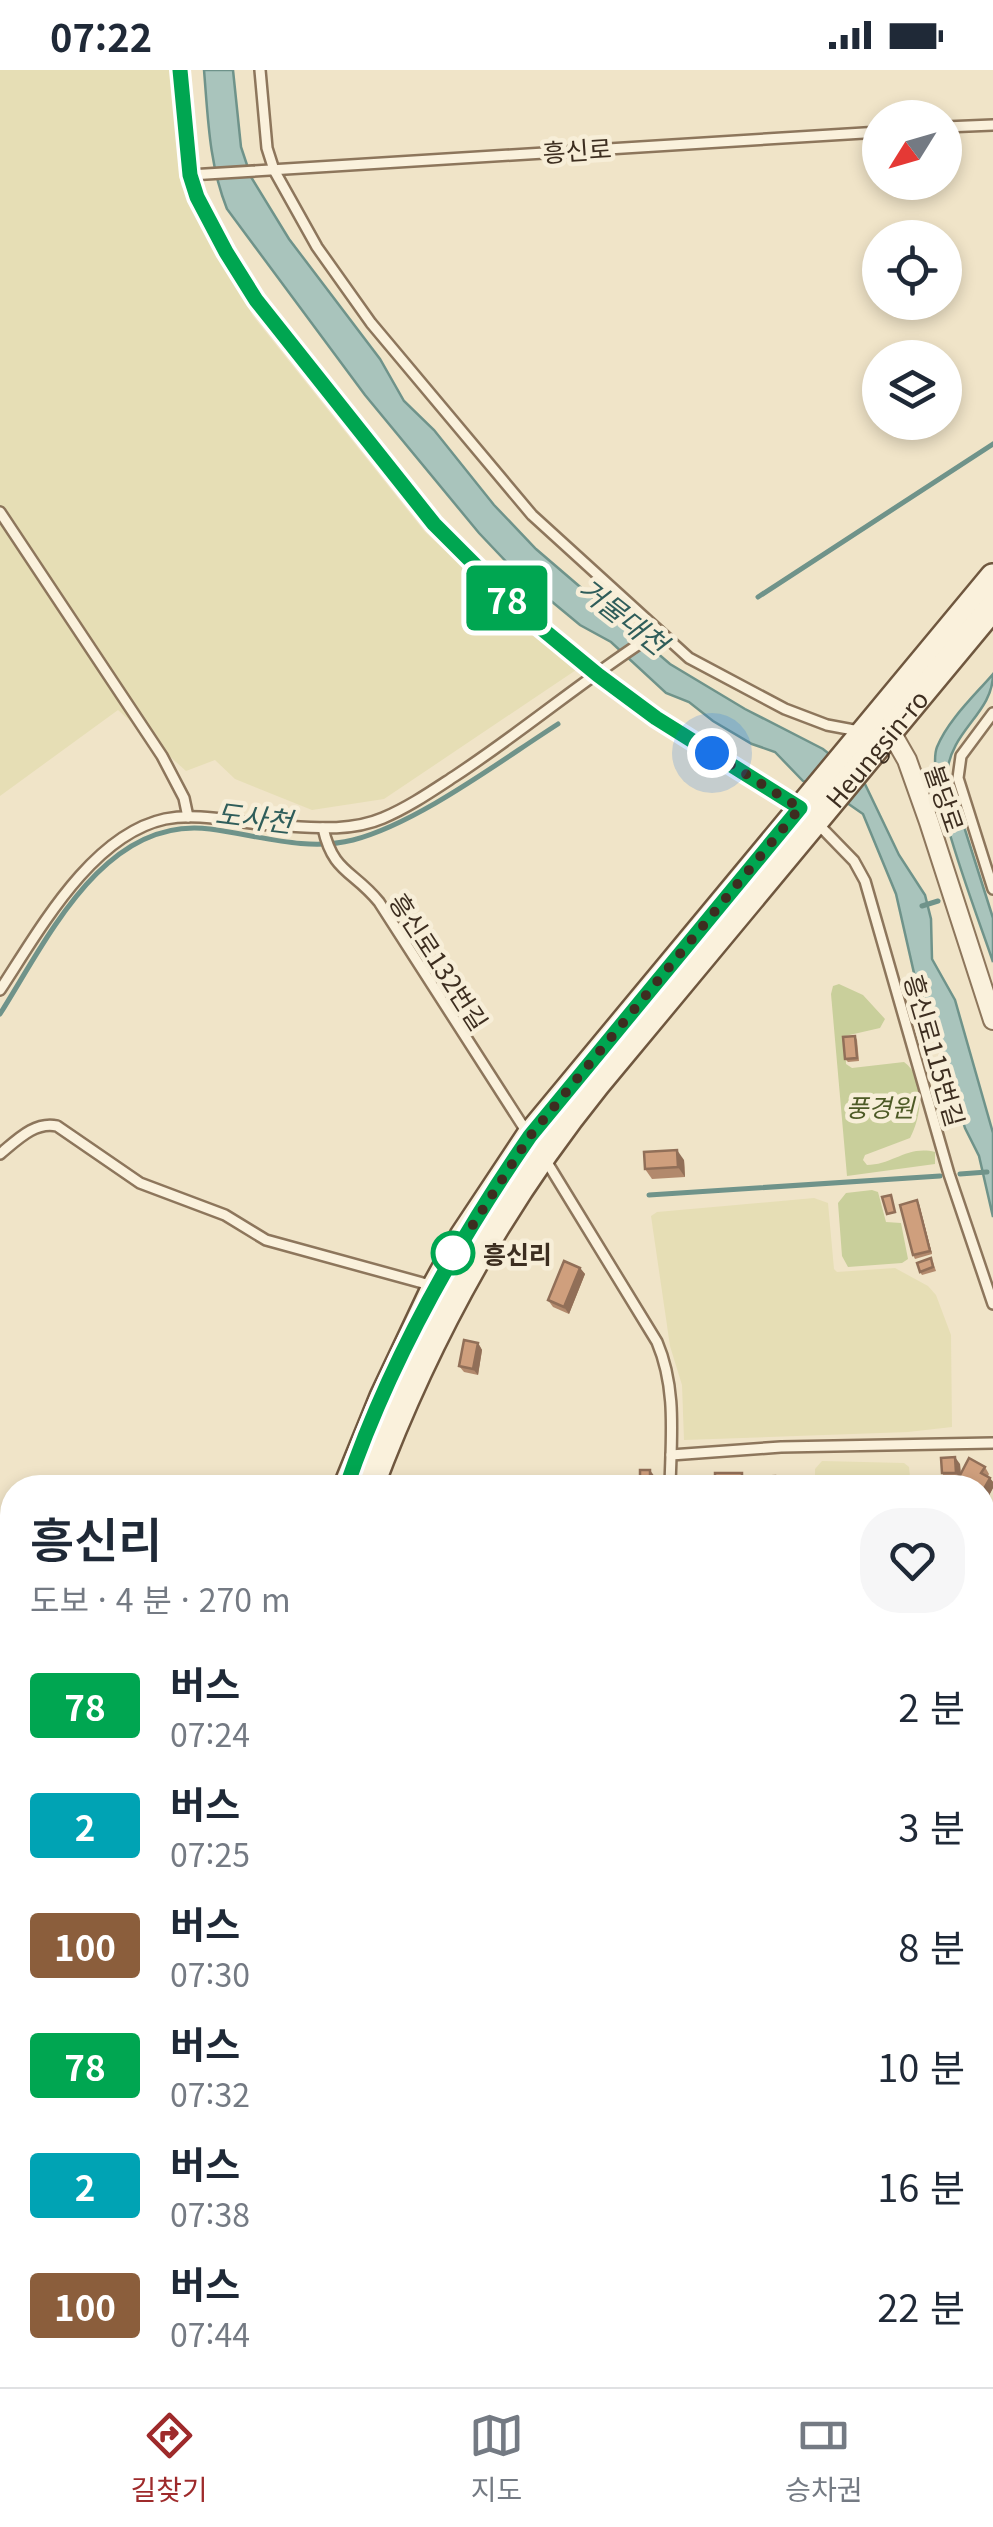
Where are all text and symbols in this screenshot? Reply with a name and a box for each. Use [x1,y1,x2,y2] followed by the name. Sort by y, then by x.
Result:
[50,8,152,63] text: 07:22
[862,100,962,200] north arrow
[862,100,962,440] map controls
[541,129,613,169] street label: 흥신로
[862,220,962,320] button: locate
[862,340,962,440] button: layers
[462,566,552,630] line badge: 78
[571,568,679,664] water label: 거물대천
[486,573,528,624] text: 78
[816,681,936,815] street label: Heungsin-ro
[687,728,737,778] your location
[918,760,974,836] street label: 불당로
[213,791,298,841] water label: 도사천
[382,886,498,1036] street label: 흥신로132번길
[897,970,975,1130] street label: 흥신로115번길
[845,1088,916,1124] park label: 풍경원
[432,1232,474,1274] marker: 흥신리
[483,1235,552,1271] place label: 흥신리
[30,1502,162,1572] text: 흥신리
[860,1508,965,1613] button: heart
[30,1575,291,1621] text: 도보 · 4 분 · 270 m
[170,1655,240,1710] text: 버스
[898,1678,965,1733] text: 2 분
[64,1680,106,1731] text: 78
[170,1710,250,1756] text: 07:24
[170,1775,240,1830] text: 버스
[898,1798,965,1853] text: 3 분
[75,1800,95,1851] text: 2
[170,1830,250,1876] text: 07:25
[170,1895,240,1950] text: 버스
[898,1918,965,1973] text: 8 분
[54,1920,116,1971] text: 100
[170,1950,250,1996] text: 07:30
[170,2015,240,2070] text: 버스
[877,2038,965,2093] text: 10 분
[64,2040,106,2091] text: 78
[170,2070,250,2116] text: 07:32
[170,2135,240,2190] text: 버스
[877,2158,965,2213] text: 16 분
[75,2160,95,2211] text: 2
[170,2190,250,2236] text: 07:38
[170,2255,240,2310] text: 버스
[877,2278,965,2333] text: 22 분
[54,2280,116,2331] text: 100
[170,2310,250,2356] text: 07:44
[131,2408,208,2508] tab: 길찾기
[469,2408,524,2508] tab: 지도
[785,2408,862,2508] tab: 승차권

